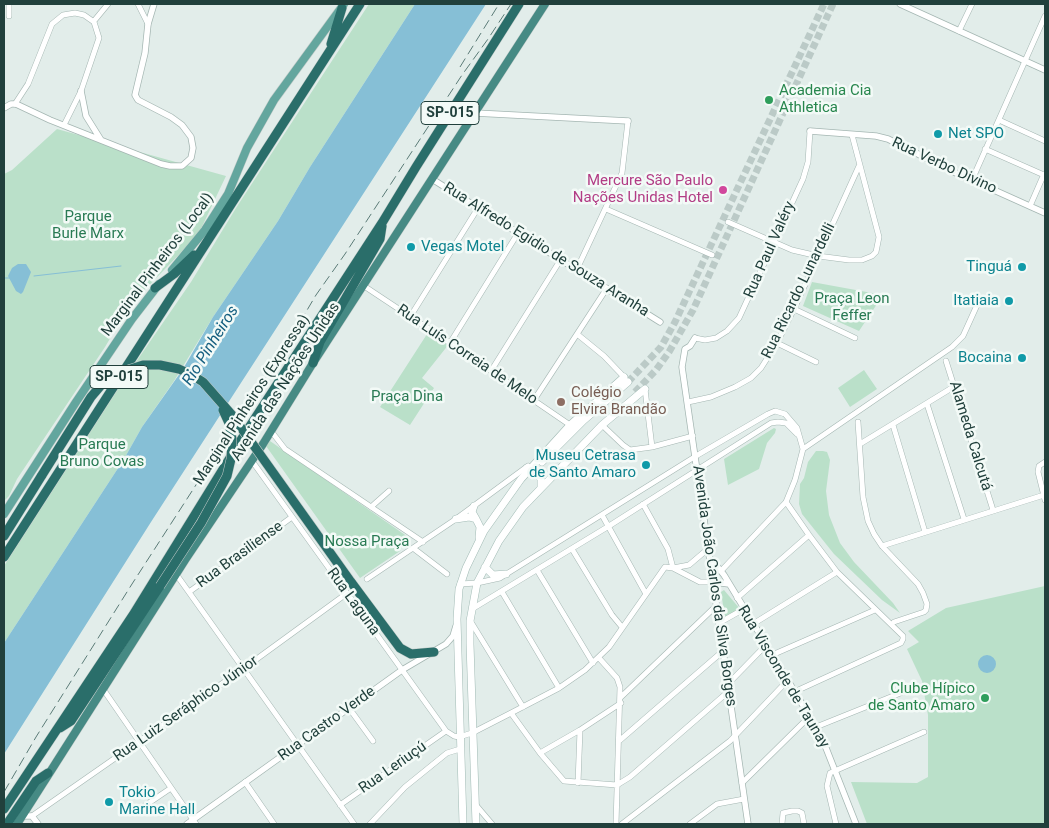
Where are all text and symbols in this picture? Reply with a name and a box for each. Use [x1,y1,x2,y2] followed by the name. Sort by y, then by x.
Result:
[779,82,871,117] place label: Academia Cia Athletica
[763,94,775,106] marker: Academia Cia Athletica
[421,102,479,125] road number: SP-015
[948,125,1004,143] place label: Net SPO
[932,128,944,140] marker: Net SPO
[889,134,999,198] street label: Rua Verbo Divino
[573,172,713,207] place label: Mercure São Paulo Nações Unidas Hotel
[440,179,652,321] street label: Rua Alfredo Egidio de Souza Aranha
[717,184,729,196] marker: Mercure São Paulo Nações Unidas Hotel
[98,190,218,340] street label: Marginal Pinheiros (Local)
[741,199,799,301] street label: Rua Paul Valéry
[52,208,124,243] park label: Parque Burle Marx
[758,220,840,362] street label: Rua Ricardo Lunardelli
[421,238,504,256] place label: Vegas Motel
[405,241,417,253] marker: Vegas Motel
[966,258,1012,276] place label: Tinguá
[1016,261,1028,273] marker: Tinguá
[814,290,890,325] park label: Praça Leon Feffer
[953,292,999,310] place label: Itatiaia
[1003,295,1015,307] marker: Itatiaia
[228,299,344,465] street label: Avenida das Nações Unidas
[393,301,541,409] street label: Rua Luís Correia de Melo
[179,302,243,390] water label: Rio Pinheiros
[190,311,314,489] street label: Marginal Pinheiros (Expressa)
[958,349,1012,367] place label: Bocaina
[1016,352,1028,364] marker: Bocaina
[90,366,148,388] road number: SP-015
[945,379,995,493] street label: Alameda Calcutá
[571,384,667,419] place label: Colégio Elvira Brandão
[371,388,443,406] park label: Praça Dina
[555,396,567,408] marker: Colégio Elvira Brandão
[60,436,144,471] park label: Parque Bruno Covas
[529,447,636,482] place label: Museu Cetrasa de Santo Amaro
[640,459,652,471] marker: Museu Cetrasa de Santo Amaro
[688,464,740,708] street label: Avenida João Carlos da Silva Borges
[193,518,287,592] street label: Rua Brasiliense
[324,533,410,551] park label: Nossa Praça
[323,565,383,639] street label: Rua Laguna
[733,602,833,752] street label: Rua Visconde de Taunay
[110,652,262,766] street label: Rua Luiz Seráphico Júnior
[868,680,975,715] place label: Clube Hípico de Santo Amaro
[275,683,379,765] street label: Rua Castro Verde
[979,692,991,704] marker: Clube Hípico de Santo Amaro
[356,738,430,798] street label: Rua Leriuçú
[119,784,195,819] place label: Tokio Marine Hall
[103,796,115,808] marker: Tokio Marine Hall

